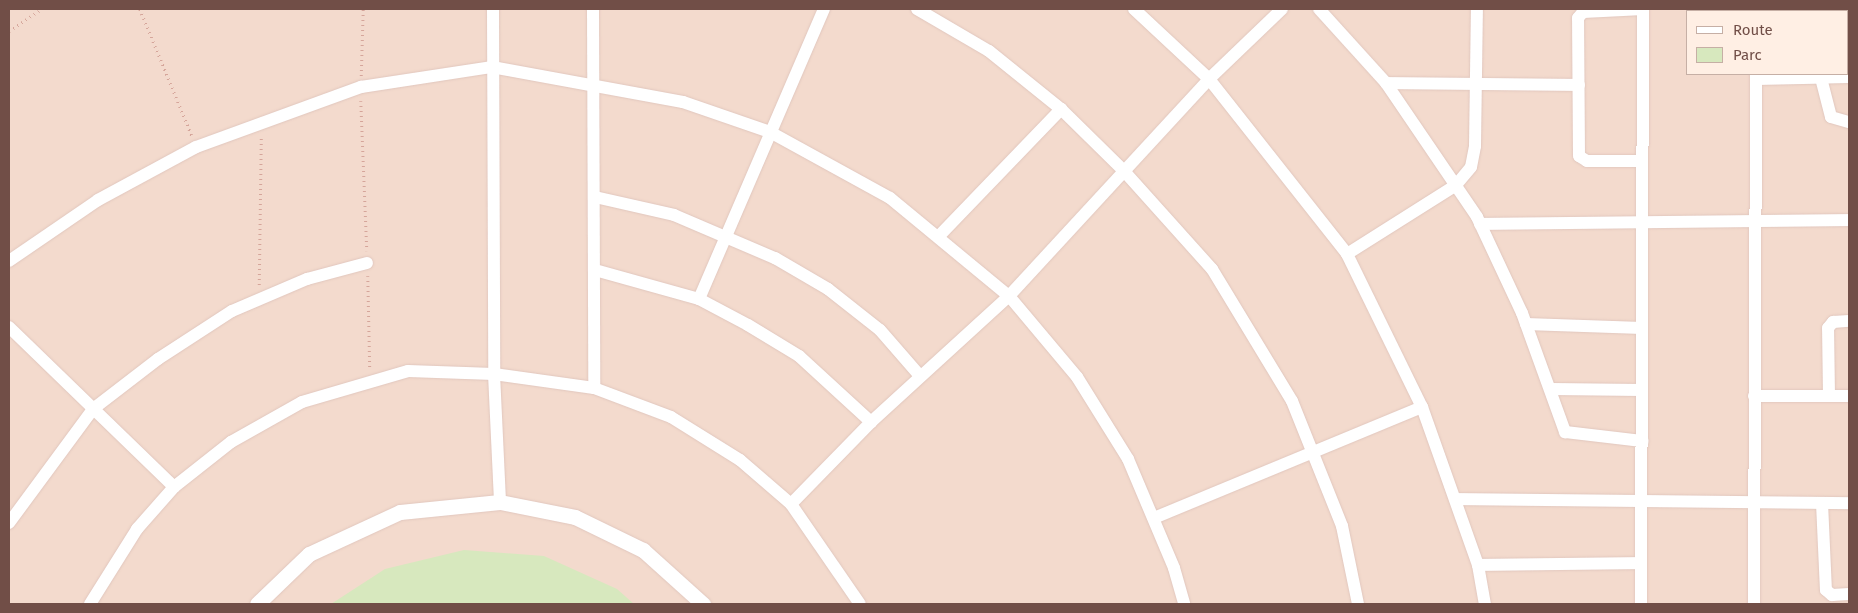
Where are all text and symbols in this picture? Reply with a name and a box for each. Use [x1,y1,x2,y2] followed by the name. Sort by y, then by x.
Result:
[1686,10,1848,75] legend
[1733,21,1773,39] text: Route
[1733,46,1762,64] text: Parc

